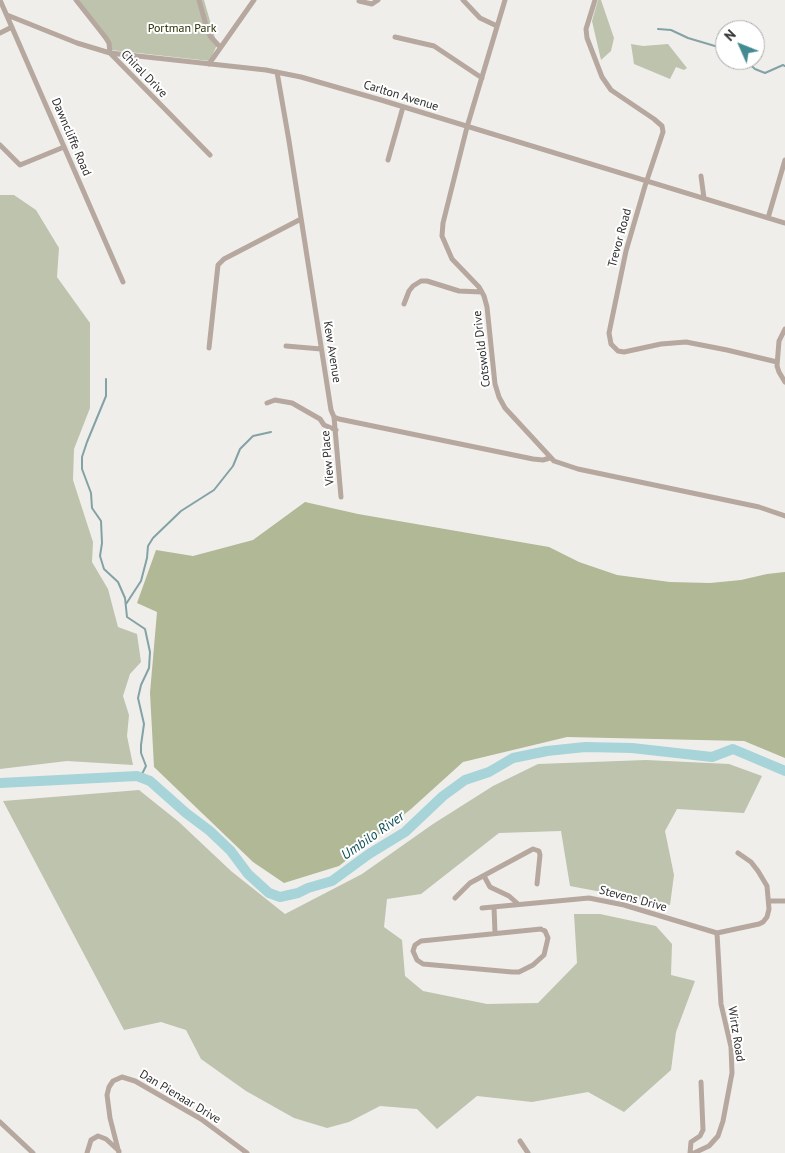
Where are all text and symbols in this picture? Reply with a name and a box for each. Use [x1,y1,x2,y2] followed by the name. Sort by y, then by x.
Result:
[715,20,765,70] north arrow
[148,22,216,36] park label: Portman Park
[720,26,740,45] text: N
[118,47,170,101] street label: Chiral Drive
[362,78,440,114] street label: Carlton Avenue
[48,96,94,178] street label: Dawncliffe Road
[605,207,635,269] street label: Trevor Road
[470,310,494,388] street label: Cotswold Drive
[320,320,344,384] street label: Kew Avenue
[318,430,338,486] street label: View Place
[338,808,408,864] water label: Umbilo River
[598,883,668,915] street label: Stevens Drive
[725,1005,747,1063] street label: Wirtz Road
[137,1067,223,1127] street label: Dan Pienaar Drive

